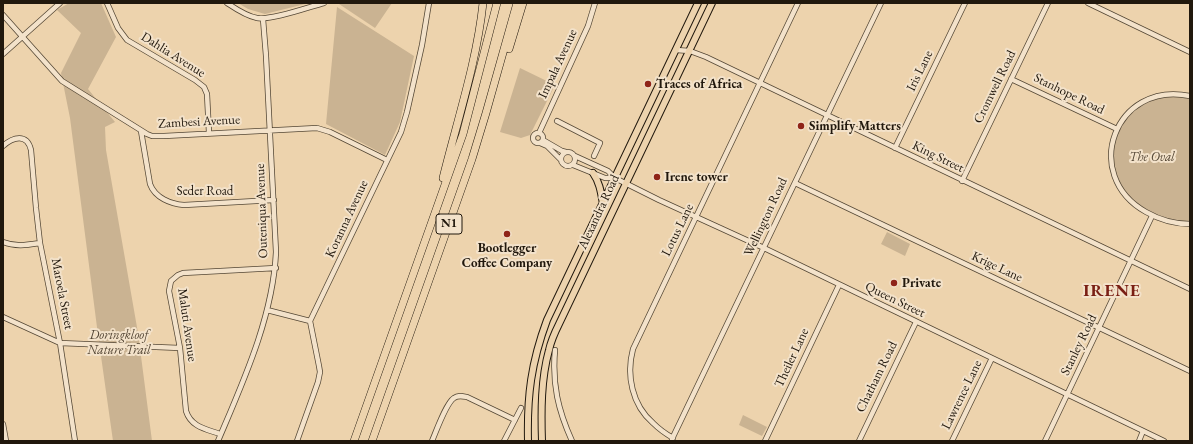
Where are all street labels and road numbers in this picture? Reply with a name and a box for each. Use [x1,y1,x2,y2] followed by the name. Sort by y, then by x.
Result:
[535,27,581,101] street label: Impala Avenue
[138,29,208,81] street label: Dahlia Avenue
[903,48,937,94] street label: Iris Lane
[971,48,1019,126] street label: Cromwell Road
[1031,70,1107,118] street label: Stanhope Road
[158,112,240,132] street label: Zambesi Avenue
[910,138,966,176] street label: King Street
[253,163,271,259] street label: Outeniqua Avenue
[575,172,623,252] street label: Alexandra Road
[741,175,791,259] street label: Wellington Road
[322,178,372,260] street label: Koranna Avenue
[177,183,233,199] street label: Seder Road
[659,201,697,259] street label: Lotus Lane
[436,214,462,234] road number: N1
[969,248,1025,286] street label: Krige Lane
[47,257,77,331] street label: Maroela Street
[862,279,928,321] street label: Queen Street
[174,287,200,363] street label: Maluti Avenue
[1058,312,1100,378] street label: Stanley Road
[772,326,812,390] street label: Theiler Lane
[853,339,901,415] street label: Chatham Road
[939,358,985,432] street label: Lawrence Lane

